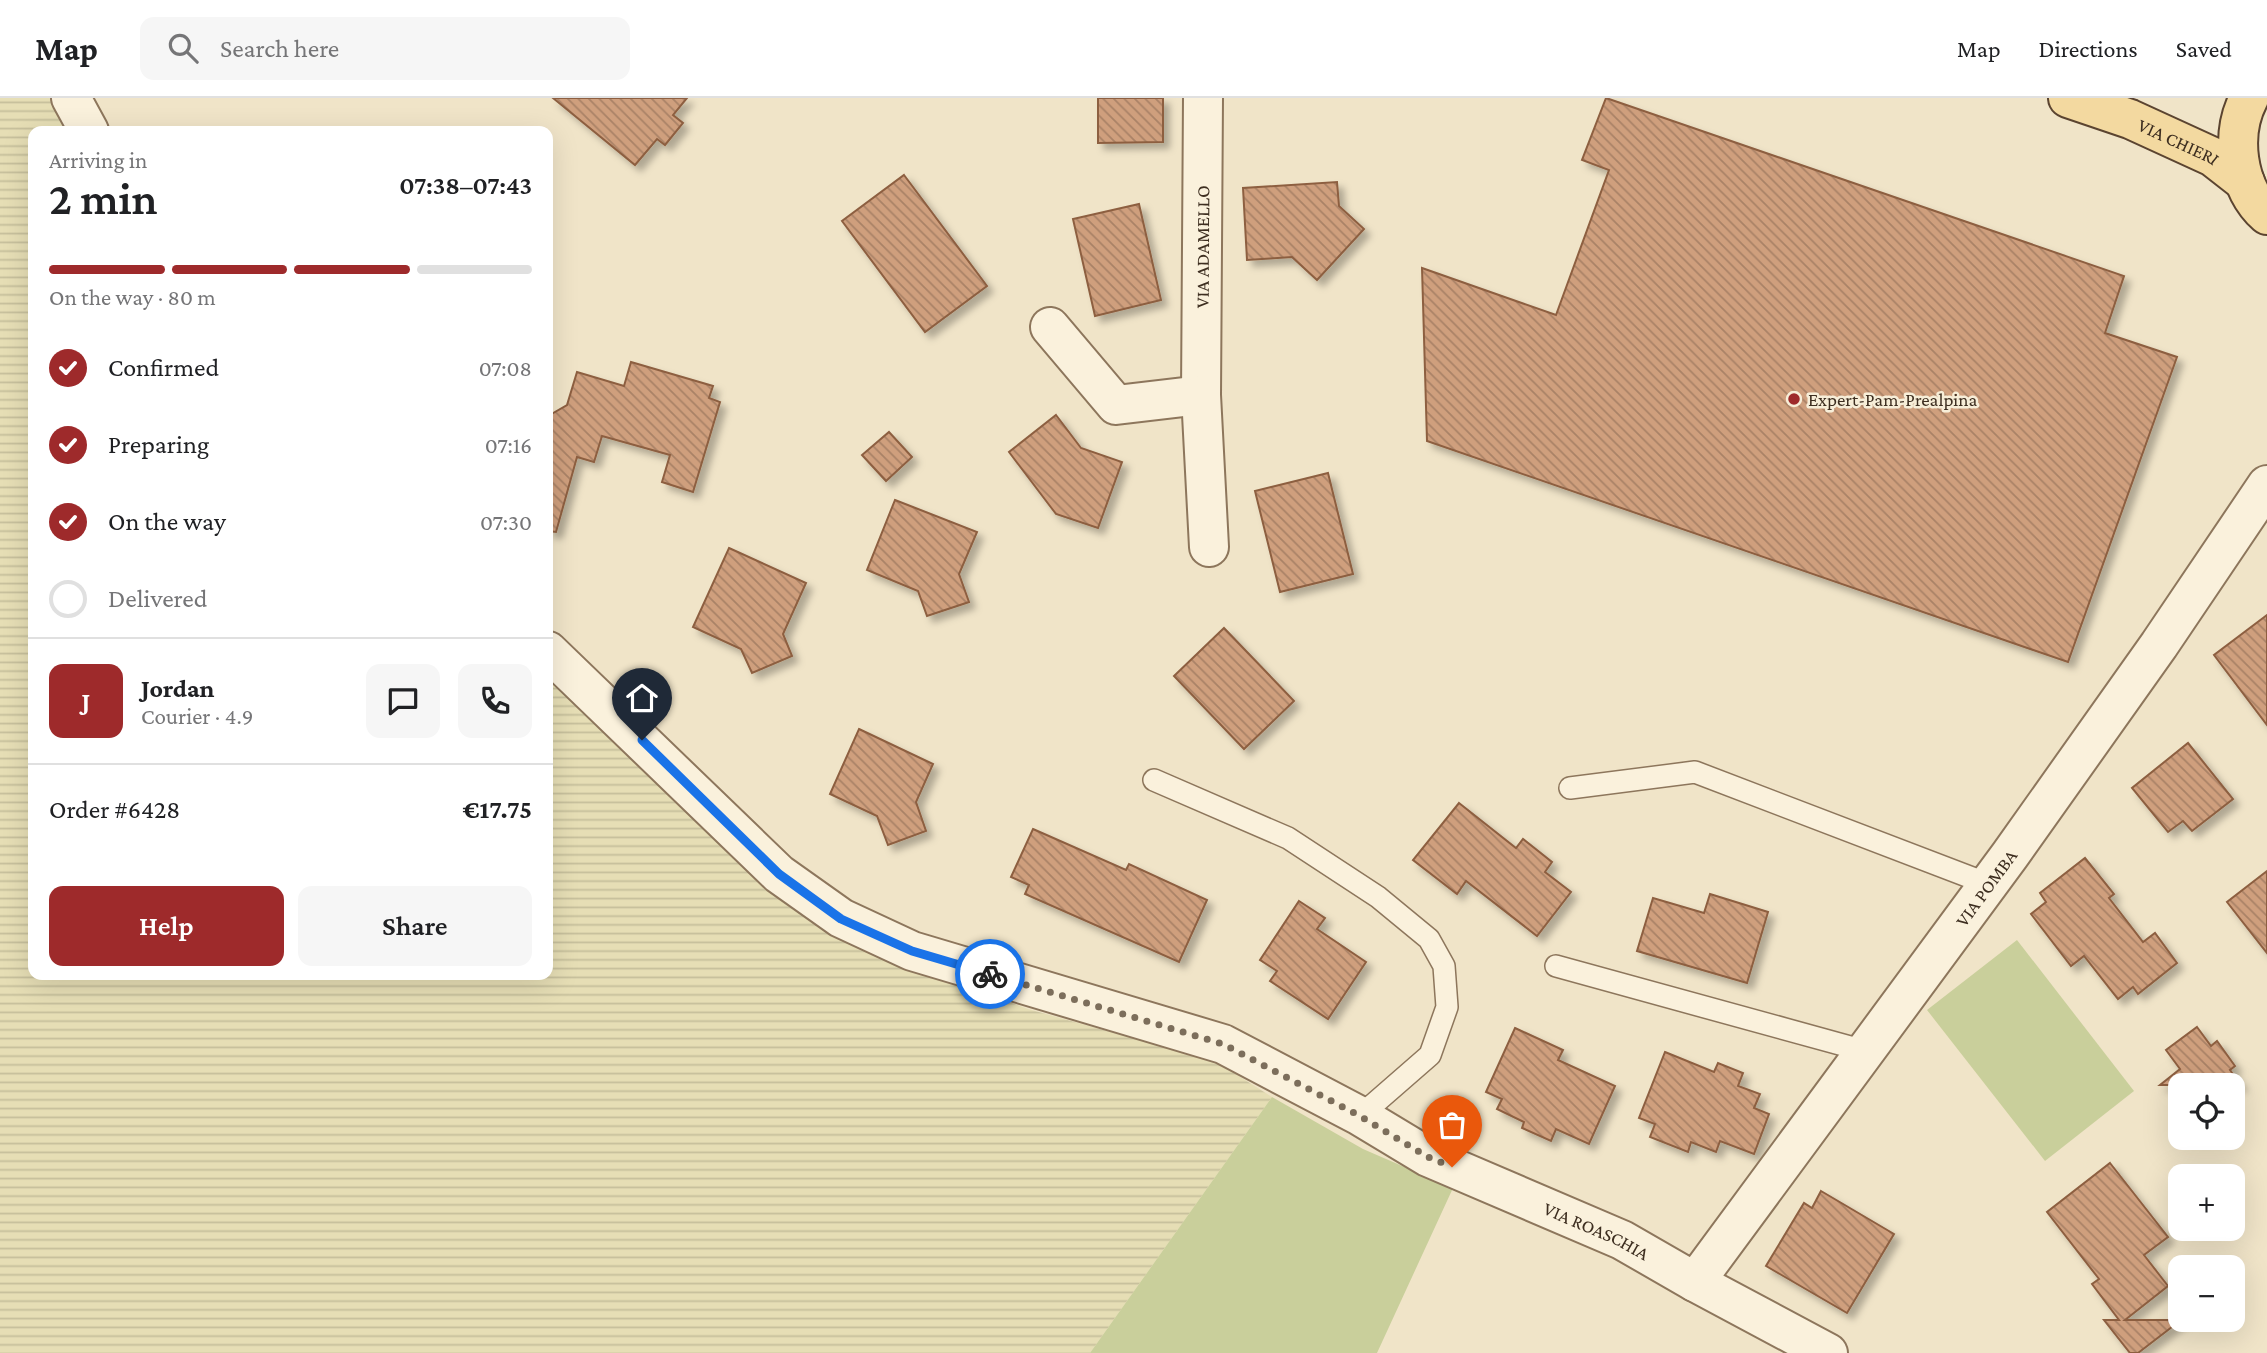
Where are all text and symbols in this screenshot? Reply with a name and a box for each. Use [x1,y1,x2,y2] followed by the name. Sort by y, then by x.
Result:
[140,17,630,80] search box
[164,29,202,67] icon: search
[35,30,98,67] text: Map
[220,34,339,63] text: Search here
[1957,35,2001,62] text: Map
[2039,35,2138,62] text: Directions
[2176,35,2232,62] text: Saved
[2135,114,2224,169] street label: VIA CHIERI
[49,147,147,173] text: Arriving in
[399,171,532,200] text: 07:38–07:43
[49,173,157,224] text: 2 min
[1191,185,1213,308] street label: VIA ADAMELLO
[49,284,216,310] text: On the way · 80 m
[49,349,87,387] icon: check
[108,353,219,382] text: Confirmed
[479,355,532,381] text: 07:08
[1808,389,1978,410] place label: Expert-Pam-Prealpina
[1786,391,1802,407] marker: Expert-Pam-Prealpina
[49,426,87,464] icon: check
[108,430,209,459] text: Preparing
[485,432,532,458] text: 07:16
[49,503,87,541] icon: check
[108,507,226,536] text: On the way
[480,509,532,535] text: 07:30
[108,584,207,613] text: Delivered
[366,664,440,738] button: chat
[458,664,532,738] button: phone
[612,668,672,740] pin
[141,674,215,703] text: Jordan
[623,679,661,717] icon: home
[82,687,90,716] text: J
[141,703,253,729] text: Courier · 4.9
[49,795,180,824] text: Order #6428
[462,795,532,824] text: €17.75
[1951,845,2021,930] street label: VIA POMBA
[49,886,284,966] button: Help
[298,886,532,966] button: Share
[955,939,1025,1009] courier
[971,955,1009,993] icon: bike
[2168,1073,2245,1332] map controls
[2168,1073,2245,1150] button: locate
[1422,1095,1482,1167] pin
[1433,1106,1471,1144] icon: bag
[2168,1164,2245,1241] button: +
[1541,1197,1653,1264] street label: VIA ROASCHIA
[2168,1255,2245,1332] button: −

